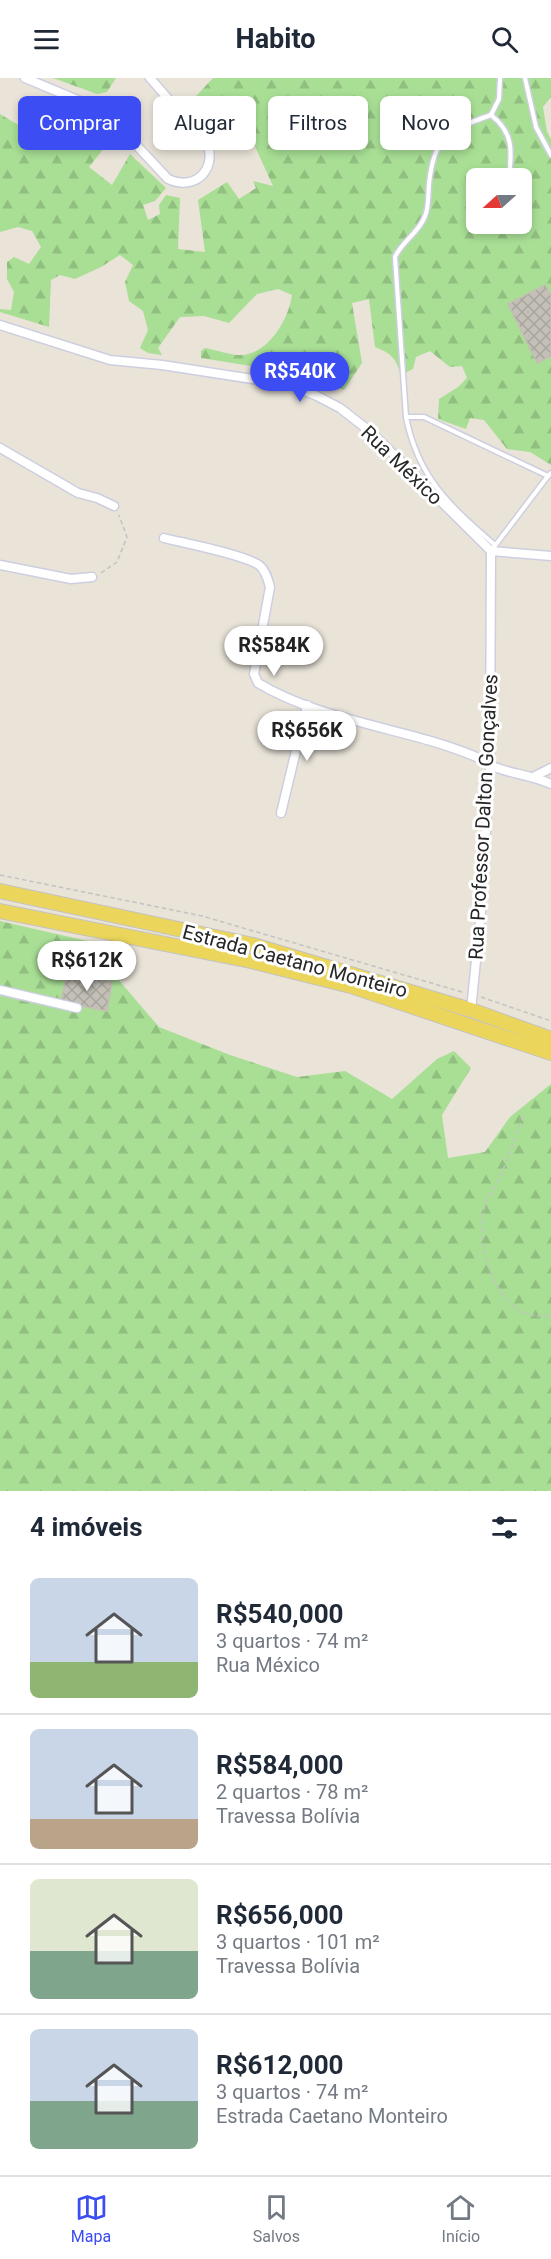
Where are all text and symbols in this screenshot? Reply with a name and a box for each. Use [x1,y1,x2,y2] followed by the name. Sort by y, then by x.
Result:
[30,23,63,56] icon: menu
[236,23,315,55] text: Habito
[488,23,521,56] icon: search
[18,96,141,150] chip: Comprar
[153,96,256,150] chip: Alugar
[268,96,368,150] chip: Filtros
[380,96,471,150] chip: Novo
[466,168,532,234] north arrow
[466,168,532,234] map controls
[251,352,349,403] pin: R$540K
[264,359,336,383] text: R$540K
[356,420,448,510] street label: Rua México
[225,626,323,677] pin: R$584K
[238,633,310,657] text: R$584K
[464,673,502,961] street label: Rua Professor Dalton Gonçalves
[258,711,356,762] pin: R$656K
[271,718,343,742] text: R$656K
[180,919,410,1003] street label: Estrada Caetano Monteiro
[38,941,136,992] pin: R$612K
[51,948,123,972] text: R$612K
[488,1511,521,1544] icon: filters
[30,1512,143,1542] text: 4 imóveis
[216,1599,343,1629] text: R$540,000
[78,1602,150,1674] icon: home
[216,1629,368,1653] text: 3 quartos · 74 m²
[216,1653,320,1677] text: Rua México
[216,1750,343,1780] text: R$584,000
[78,1753,150,1825] icon: home
[216,1780,368,1804] text: 2 quartos · 78 m²
[216,1804,360,1828] text: Travessa Bolívia
[216,1900,343,1930] text: R$656,000
[78,1903,150,1975] icon: home
[216,1930,380,1954] text: 3 quartos · 101 m²
[216,1954,360,1978] text: Travessa Bolívia
[216,2050,343,2080] text: R$612,000
[78,2053,150,2125] icon: home
[216,2080,368,2104] text: 3 quartos · 74 m²
[216,2104,448,2128] text: Estrada Caetano Monteiro
[71,2191,111,2246] tab: Mapa
[253,2191,300,2246] tab: Salvos
[442,2191,480,2246] tab: Início

